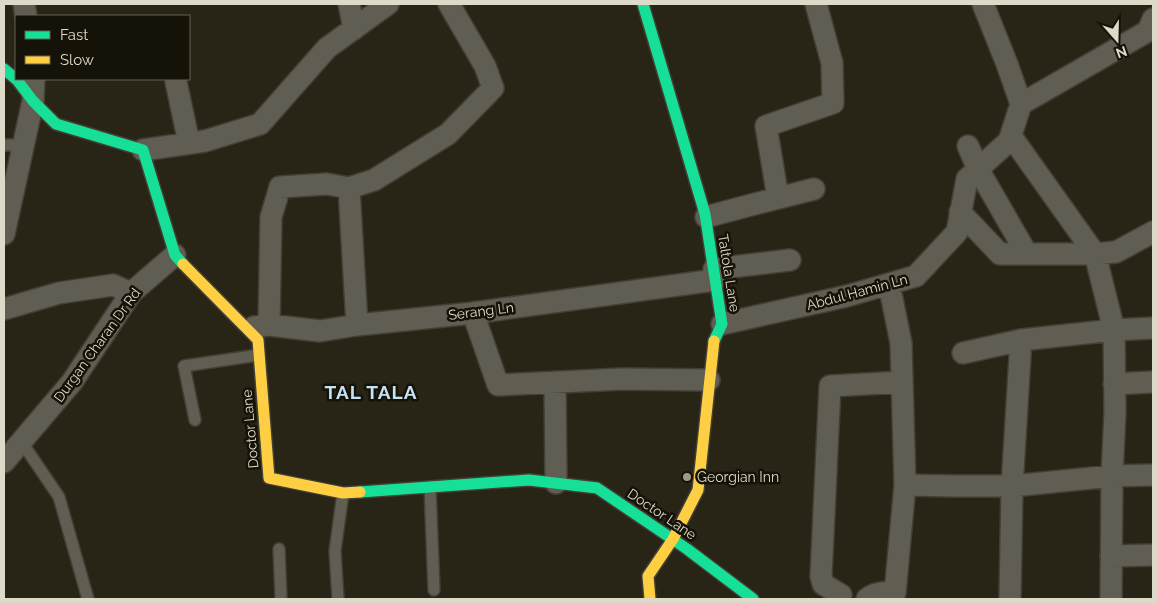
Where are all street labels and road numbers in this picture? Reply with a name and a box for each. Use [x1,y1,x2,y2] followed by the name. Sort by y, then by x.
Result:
[715,233,743,313] street label: Taltola Lane
[805,271,909,313] street label: Abdul Hamin Ln
[50,285,144,405] street label: Durgan Charan Dr Rd
[447,299,515,323] street label: Serang Ln
[239,389,261,469] street label: Doctor Lane
[625,485,699,543] street label: Doctor Lane

